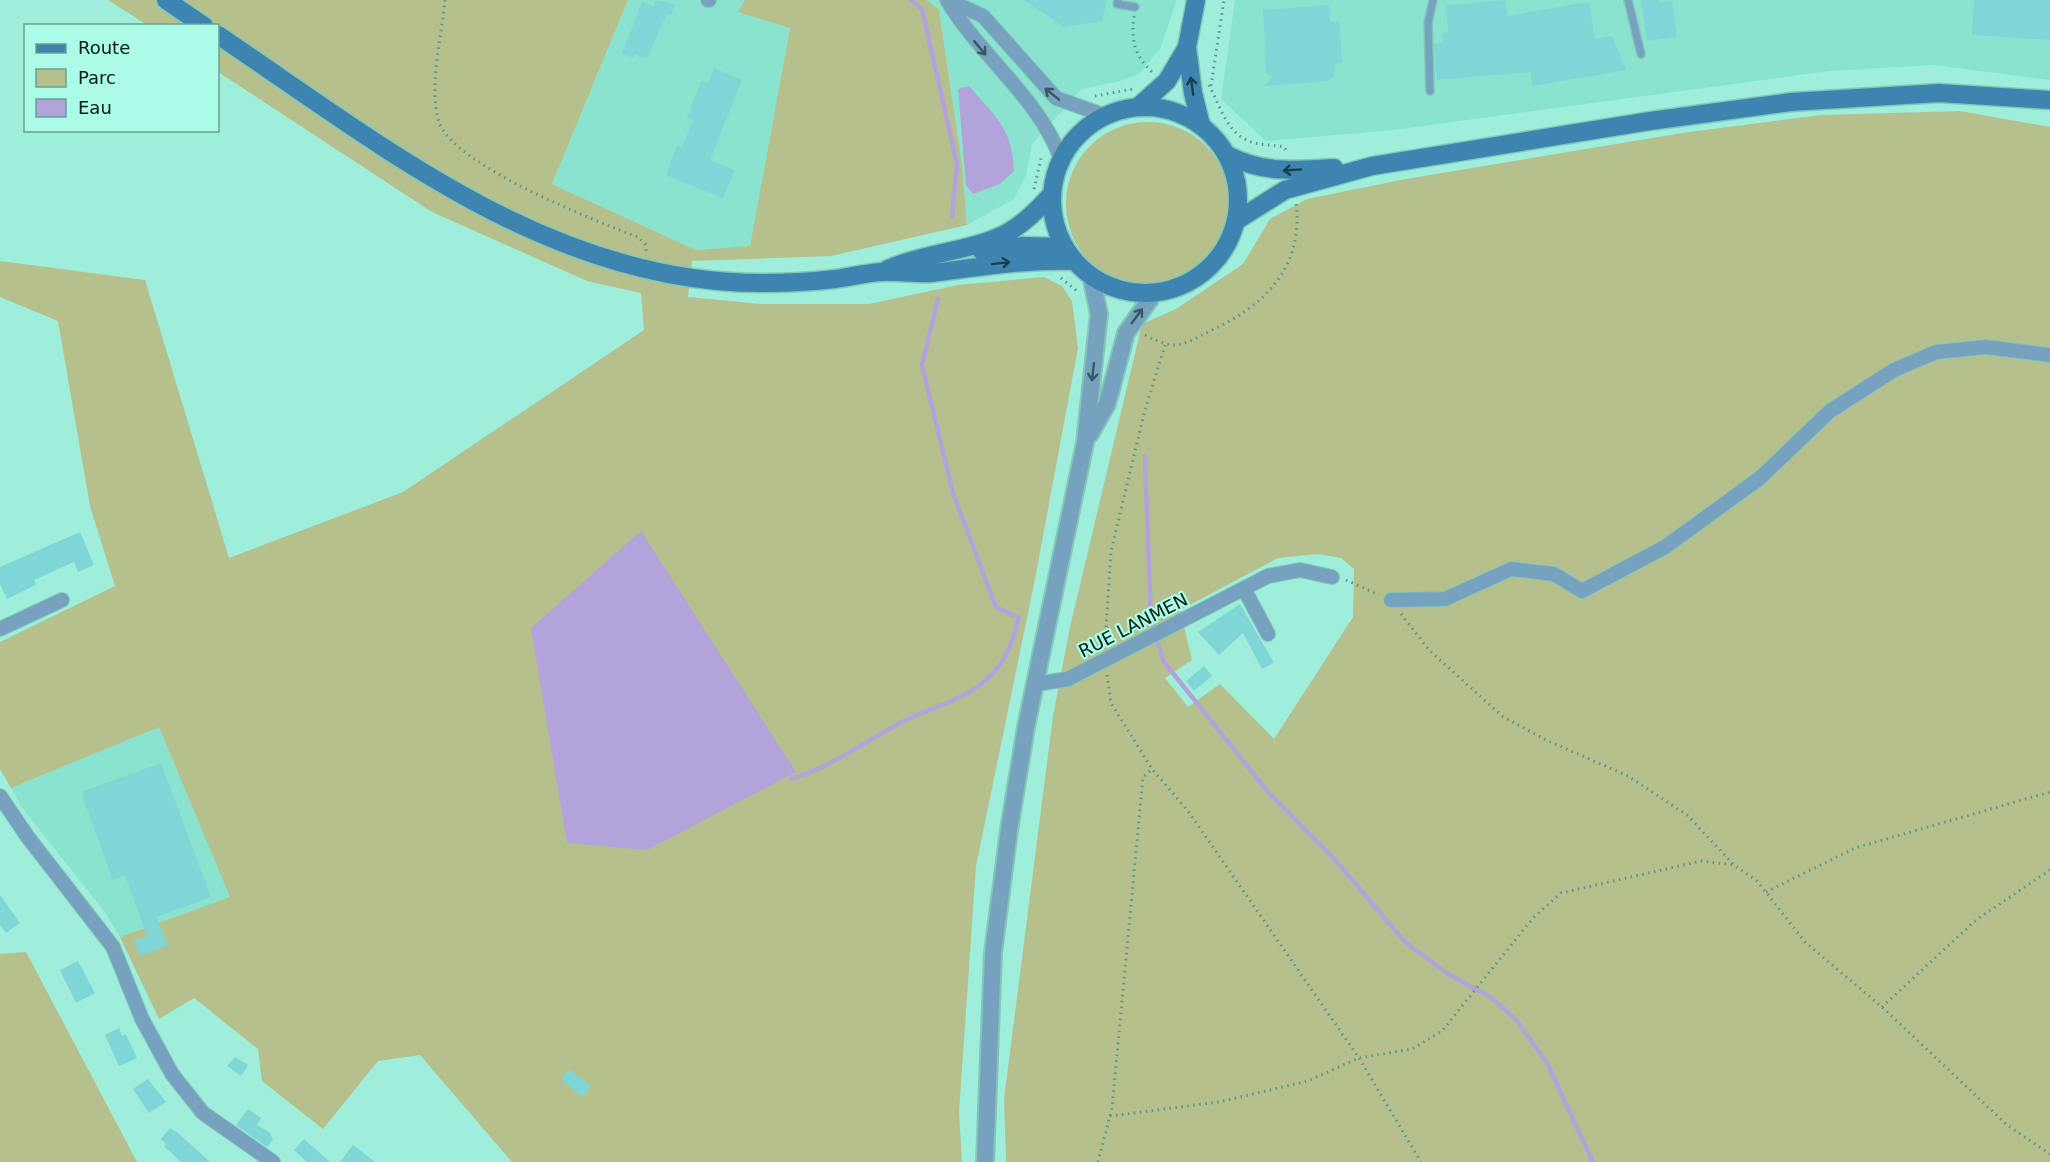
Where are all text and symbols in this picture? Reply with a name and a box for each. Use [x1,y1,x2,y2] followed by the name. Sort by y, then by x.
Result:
[24,24,219,132] legend
[78,37,130,58] text: Route
[974,40,987,56] one-way arrow
[78,67,116,88] text: Parc
[1187,77,1198,97] one-way arrow
[1044,87,1060,100] one-way arrow
[78,97,112,118] text: Eau
[1283,165,1303,176] one-way arrow
[991,257,1011,268] one-way arrow
[1131,309,1144,325] one-way arrow
[1087,362,1098,382] one-way arrow
[1075,589,1191,661] street label: RUE LANMEN

